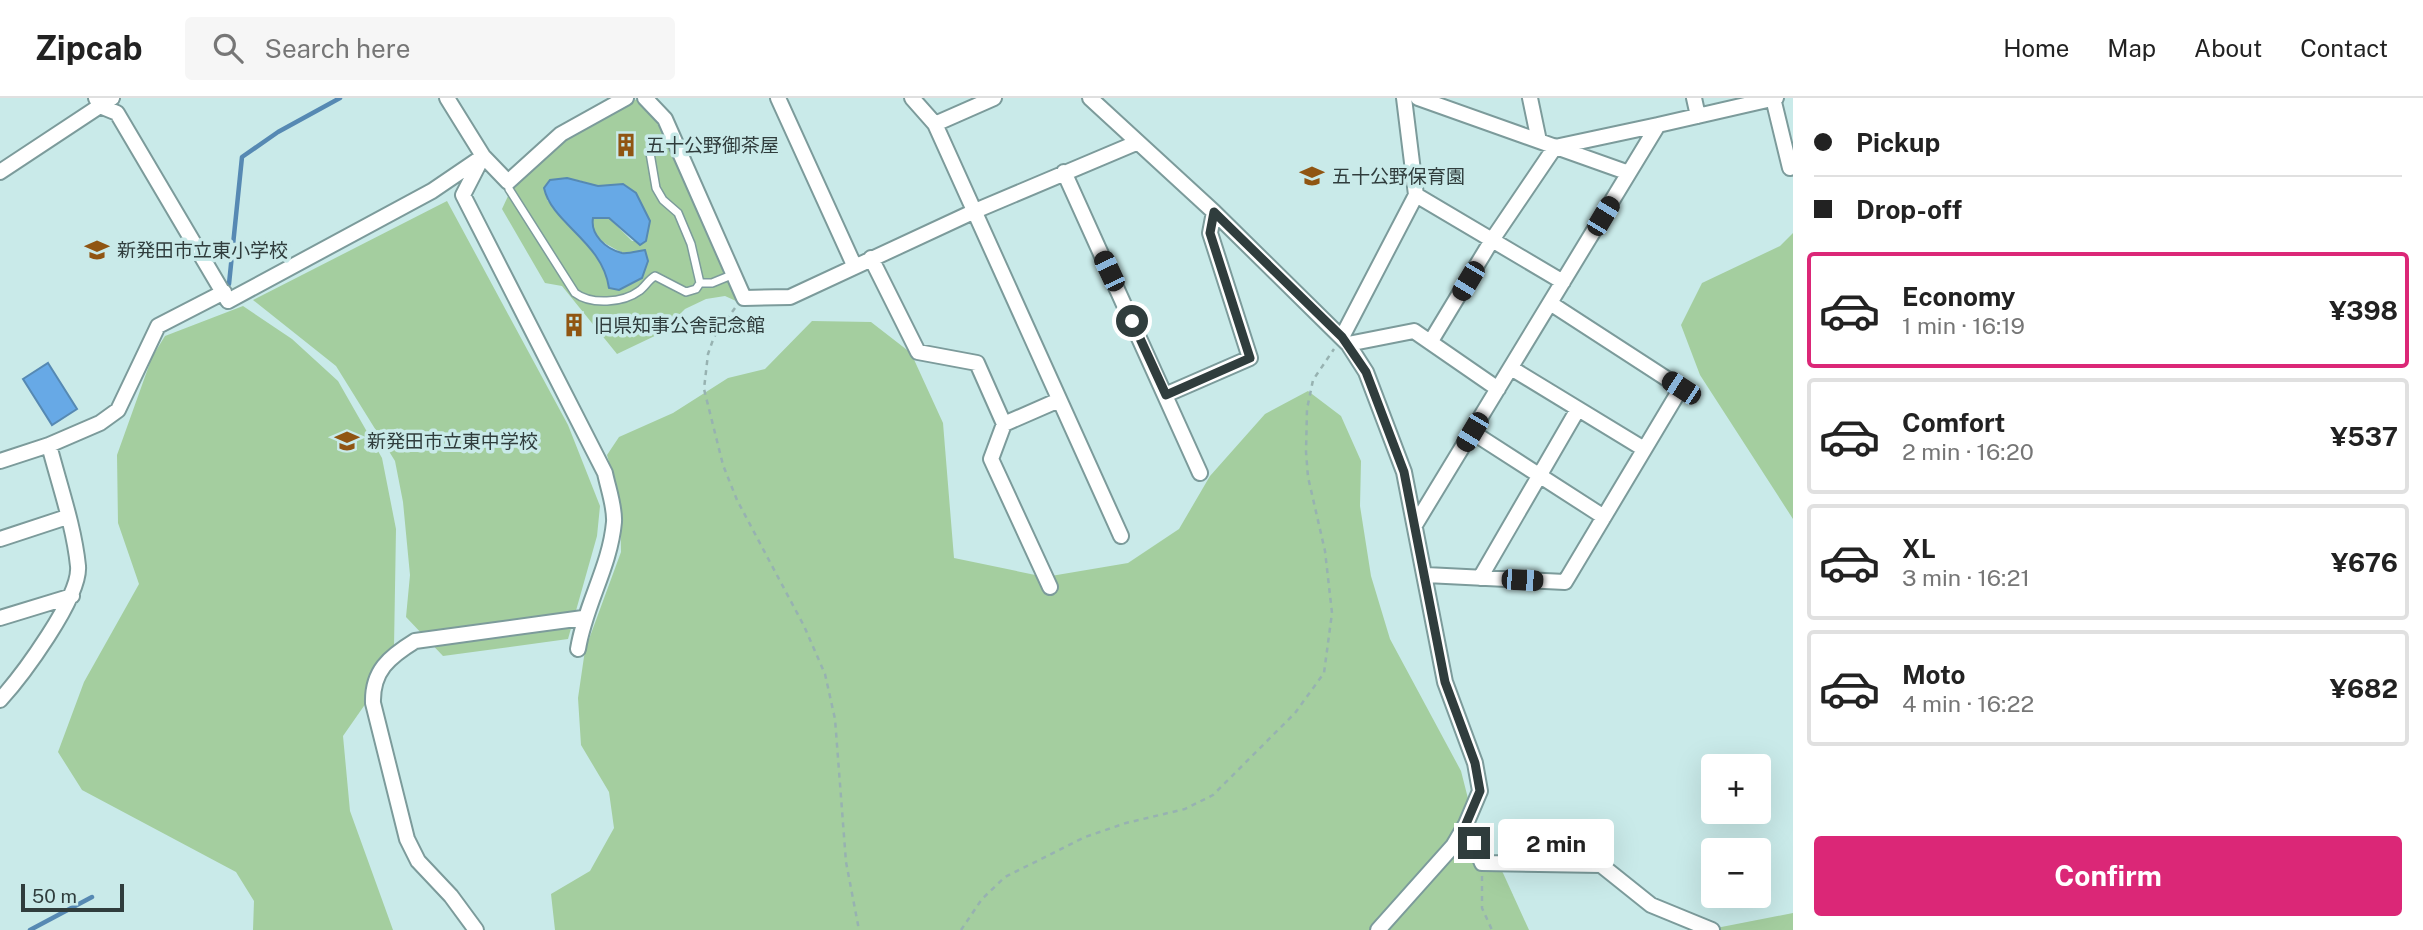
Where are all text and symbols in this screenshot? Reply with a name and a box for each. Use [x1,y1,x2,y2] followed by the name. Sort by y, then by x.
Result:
[185,17,675,80] search box
[35,29,143,67] text: Zipcab
[209,29,247,67] icon: search
[265,33,411,64] text: Search here
[2003,34,2069,62] text: Home
[2107,34,2156,62] text: Map
[2194,34,2262,62] text: About
[2300,34,2388,62] text: Contact
[1856,127,1940,158] text: Pickup
[612,131,640,159] building icon: 五十公野御茶屋
[646,134,779,156] place label: 五十公野御茶屋
[1298,162,1326,190] school or university icon: 五十公野保育園
[1332,165,1465,187] place label: 五十公野保育園
[1584,193,1623,239] car
[1856,194,1962,225] text: Drop-off
[83,236,111,264] school or university icon: 新発田市立東小学校
[117,239,288,261] place label: 新発田市立東小学校
[1091,248,1128,294] car
[1449,258,1488,304] car
[1818,279,1881,342] icon: car
[1902,281,2015,312] text: Economy
[2329,295,2398,326] text: ¥398
[1116,305,1148,337] route start
[560,311,588,339] building icon: 旧県知事公舎記念館
[1902,312,2025,339] text: 1 min · 16:19
[594,314,765,336] place label: 旧県知事公舎記念館
[1658,368,1705,408] car
[1818,405,1881,468] icon: car
[1902,407,2005,438] text: Comfort
[1453,409,1492,455] car
[2330,421,2398,452] text: ¥537
[333,427,361,455] school or university icon: 新発田市立東中学校
[367,430,538,452] place label: 新発田市立東中学校
[1902,438,2034,465] text: 2 min · 16:20
[1818,531,1881,594] icon: car
[1902,533,1936,564] text: XL
[2331,547,2398,578] text: ¥676
[1902,564,2030,591] text: 3 min · 16:21
[1501,568,1544,592] car
[1818,657,1881,720] icon: car
[1902,659,1965,690] text: Moto
[2330,673,2398,704] text: ¥682
[1902,690,2034,717] text: 4 min · 16:22
[1701,754,1771,908] map controls
[1701,754,1771,824] button: +
[1498,818,1614,868] callout: 2 min
[1458,827,1490,859] route end
[1526,830,1586,857] text: 2 min
[1814,836,2402,916] button: Confirm
[1701,838,1771,908] button: −
[21,881,124,913] scale bar
[32,885,77,907] text: 50 m

